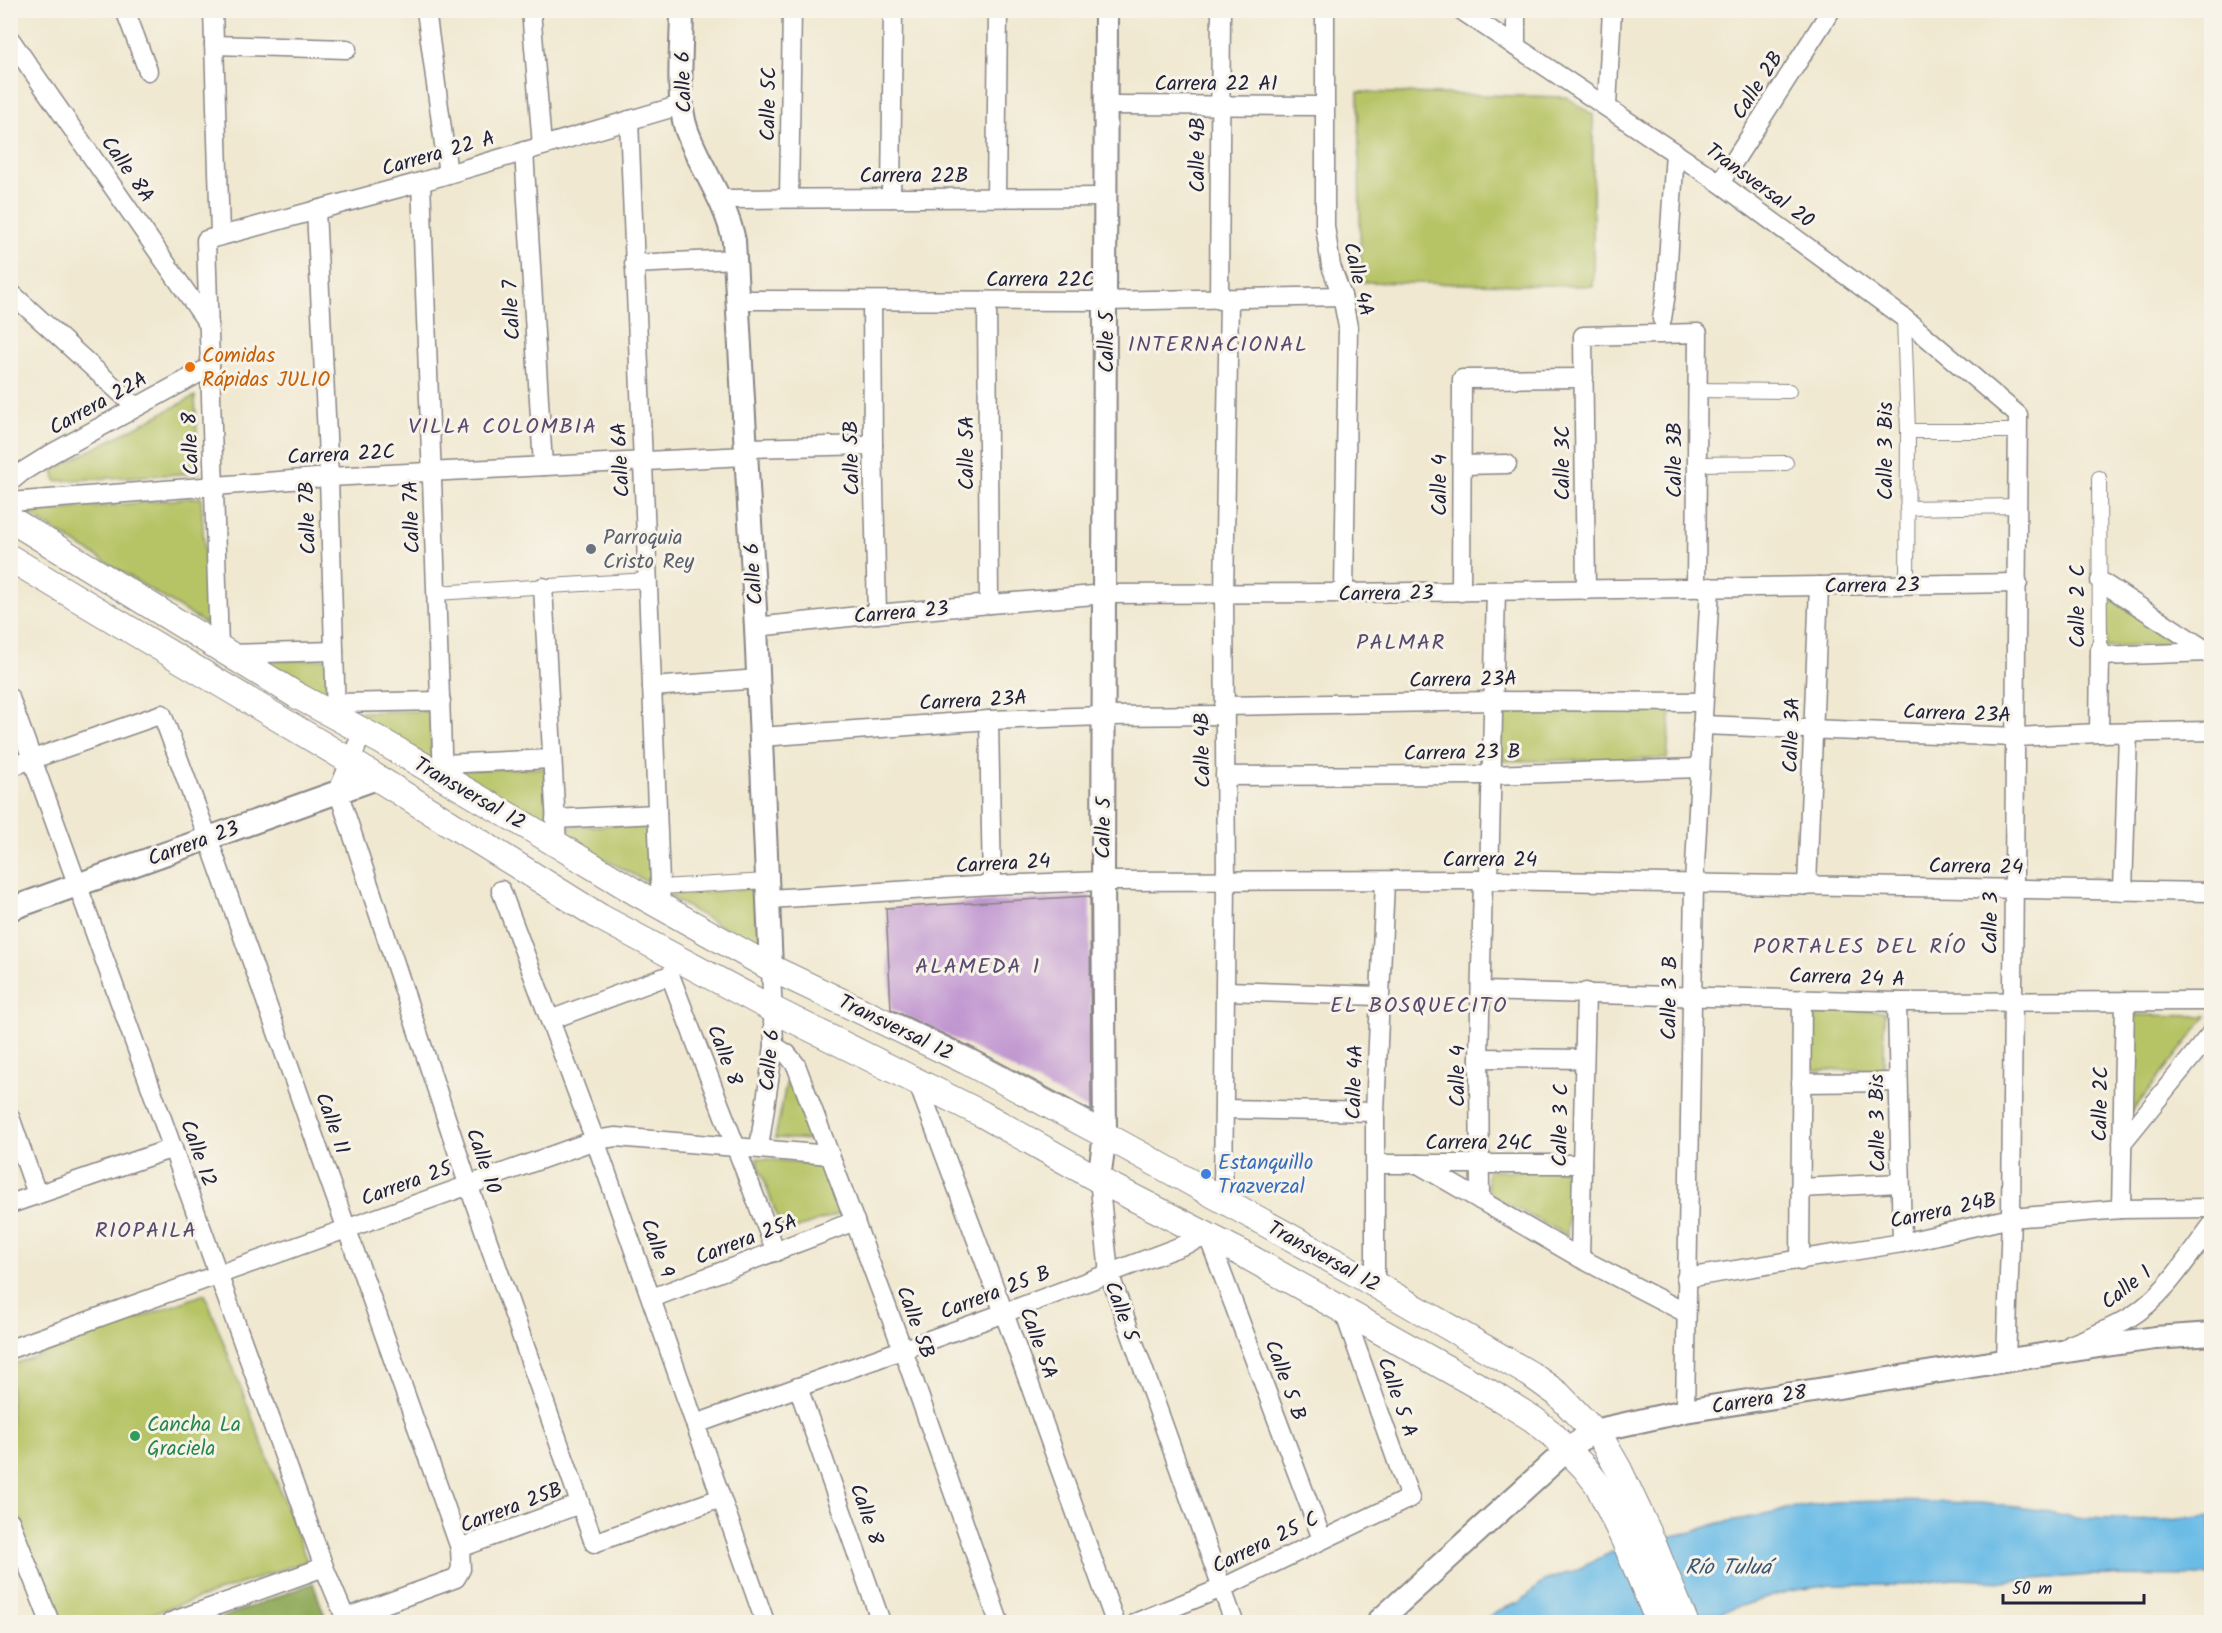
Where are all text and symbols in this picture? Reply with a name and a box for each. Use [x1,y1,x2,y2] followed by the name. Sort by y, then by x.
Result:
[1724,45,1793,127] street label: Calle 2B
[667,50,702,114] street label: Calle 6
[752,67,787,142] street label: Calle 5C
[1154,68,1278,101] street label: Carrera 22 A1
[1182,117,1215,193] street label: Calle 4B
[378,123,499,186] street label: Carrera 22 A
[91,129,162,210] street label: Calle 8A
[1697,135,1821,237] street label: Transversal 20
[860,160,968,193] street label: Carrera 22B
[1333,239,1382,320] street label: Calle 4A
[986,264,1094,297] street label: Carrera 22C
[494,278,531,341] street label: Calle 7
[1091,309,1124,373] street label: Calle 5
[1128,328,1308,363] district label: INTERNACIONAL
[202,340,330,397] place label: Comidas Rápidas JULIO
[183,360,197,374] marker: Comidas Rápidas JULIO
[43,364,154,445] street label: Carrera 22A
[1870,402,1903,500] street label: Calle 3 Bis
[408,410,598,445] district label: VILLA COLOMBIA
[174,411,209,476] street label: Calle 8
[951,416,984,490] street label: Calle 5A
[835,420,870,496] street label: Calle 5B
[603,422,640,498] street label: Calle 6A
[1659,422,1692,498] street label: Calle 3B
[1547,425,1580,501] street label: Calle 3C
[286,436,396,475] street label: Carrera 22C
[1424,454,1457,516] street label: Calle 4
[395,480,430,554] street label: Calle 7A
[291,481,326,555] street label: Calle 7B
[603,522,694,579] place label: Parroquia Cristo Rey
[584,542,598,556] marker: Parroquia Cristo Rey
[736,542,773,606] street label: Calle 6
[2062,564,2095,648] street label: Calle 2 C
[1824,569,1920,604] street label: Carrera 23
[1338,577,1434,612] street label: Carrera 23
[852,593,950,634] street label: Carrera 23
[1356,626,1446,661] district label: PALMAR
[1409,663,1517,698] street label: Carrera 23A
[918,682,1028,721] street label: Carrera 23A
[1902,696,2011,733] street label: Carrera 23A
[1775,697,1810,773] street label: Calle 3A
[1186,712,1221,788] street label: Calle 4B
[1403,736,1521,771] street label: Carrera 23 B
[407,749,531,840] street label: Transversal 12
[1087,795,1122,859] street label: Calle 5
[143,813,244,876] street label: Carrera 23
[1443,844,1537,877] street label: Carrera 24
[955,846,1051,883] street label: Carrera 24
[1928,850,2024,885] street label: Carrera 24
[1974,891,2009,955] street label: Calle 3
[1753,930,1967,965] district label: PORTALES DEL RÍO
[915,950,1041,985] district label: ALAMEDA 1
[1653,956,1688,1041] street label: Calle 3 B
[1788,960,1905,997] street label: Carrera 24 A
[832,986,959,1070] street label: Transversal 12
[1330,989,1508,1024] district label: EL BOSQUECITO
[697,1020,750,1091] street label: Calle 8
[751,1028,790,1093] street label: Calle 6
[1338,1044,1373,1120] street label: Calle 4A
[1442,1045,1475,1107] street label: Calle 4
[2084,1066,2119,1142] street label: Calle 2C
[1861,1073,1896,1172] street label: Calle 3 Bis
[1544,1083,1579,1167] street label: Calle 3 C
[305,1088,358,1159] street label: Calle 11
[170,1115,225,1192] street label: Calle 12
[456,1124,509,1199] street label: Calle 10
[1425,1127,1533,1160] street label: Carrera 24C
[1218,1147,1313,1204] place label: Estanquillo Trazverzal
[356,1152,458,1216] street label: Carrera 25
[1199,1167,1213,1181] marker: Estanquillo Trazverzal
[1887,1184,2000,1239] street label: Carrera 24B
[691,1206,803,1275] street label: Carrera 25A
[1261,1213,1386,1302] street label: Transversal 12
[95,1214,197,1249] district label: RIOPAILA
[631,1214,683,1283] street label: Calle 9
[935,1257,1056,1330] street label: Carrera 25 B
[2094,1258,2160,1319] street label: Calle 1
[1095,1277,1147,1348] street label: Calle 5
[886,1282,943,1364] street label: Calle 5B
[1009,1303,1066,1384] street label: Calle 5A
[1255,1336,1314,1425] street label: Calle 5 B
[1367,1353,1426,1442] street label: Calle 5 A
[1709,1377,1810,1424] street label: Carrera 28
[147,1409,241,1466] place label: Cancha La Graciela
[128,1429,142,1443] marker: Cancha La Graciela
[455,1474,568,1543] street label: Carrera 25B
[840,1479,892,1550] street label: Calle 8
[1207,1503,1325,1583] street label: Carrera 25 C
[1685,1551,1777,1586] water label: Río Tuluá
[2003,1567,2144,1605] scale bar
[2012,1575,2052,1604] text: 50 m

